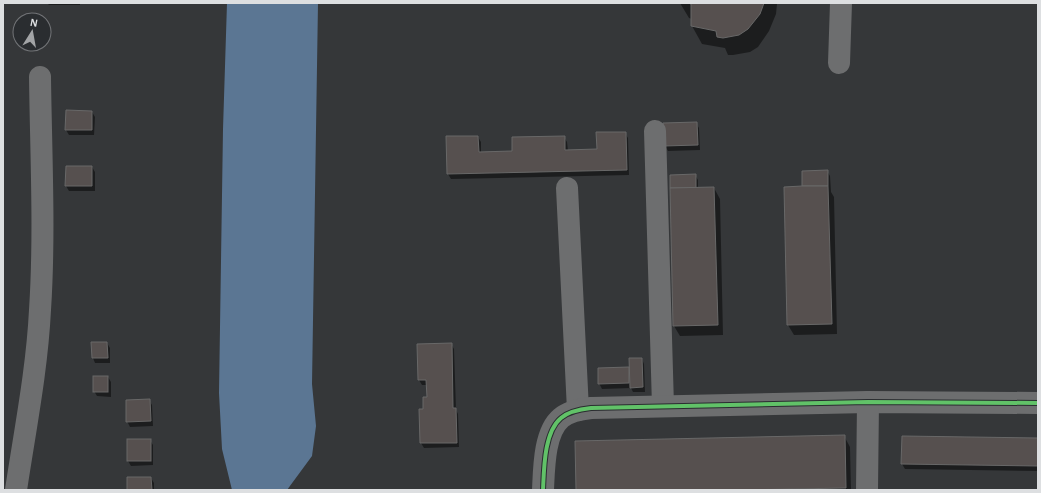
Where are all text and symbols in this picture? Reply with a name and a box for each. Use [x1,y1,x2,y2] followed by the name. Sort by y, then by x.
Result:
[12,12,52,52] north arrow
[29,17,39,29] text: N

